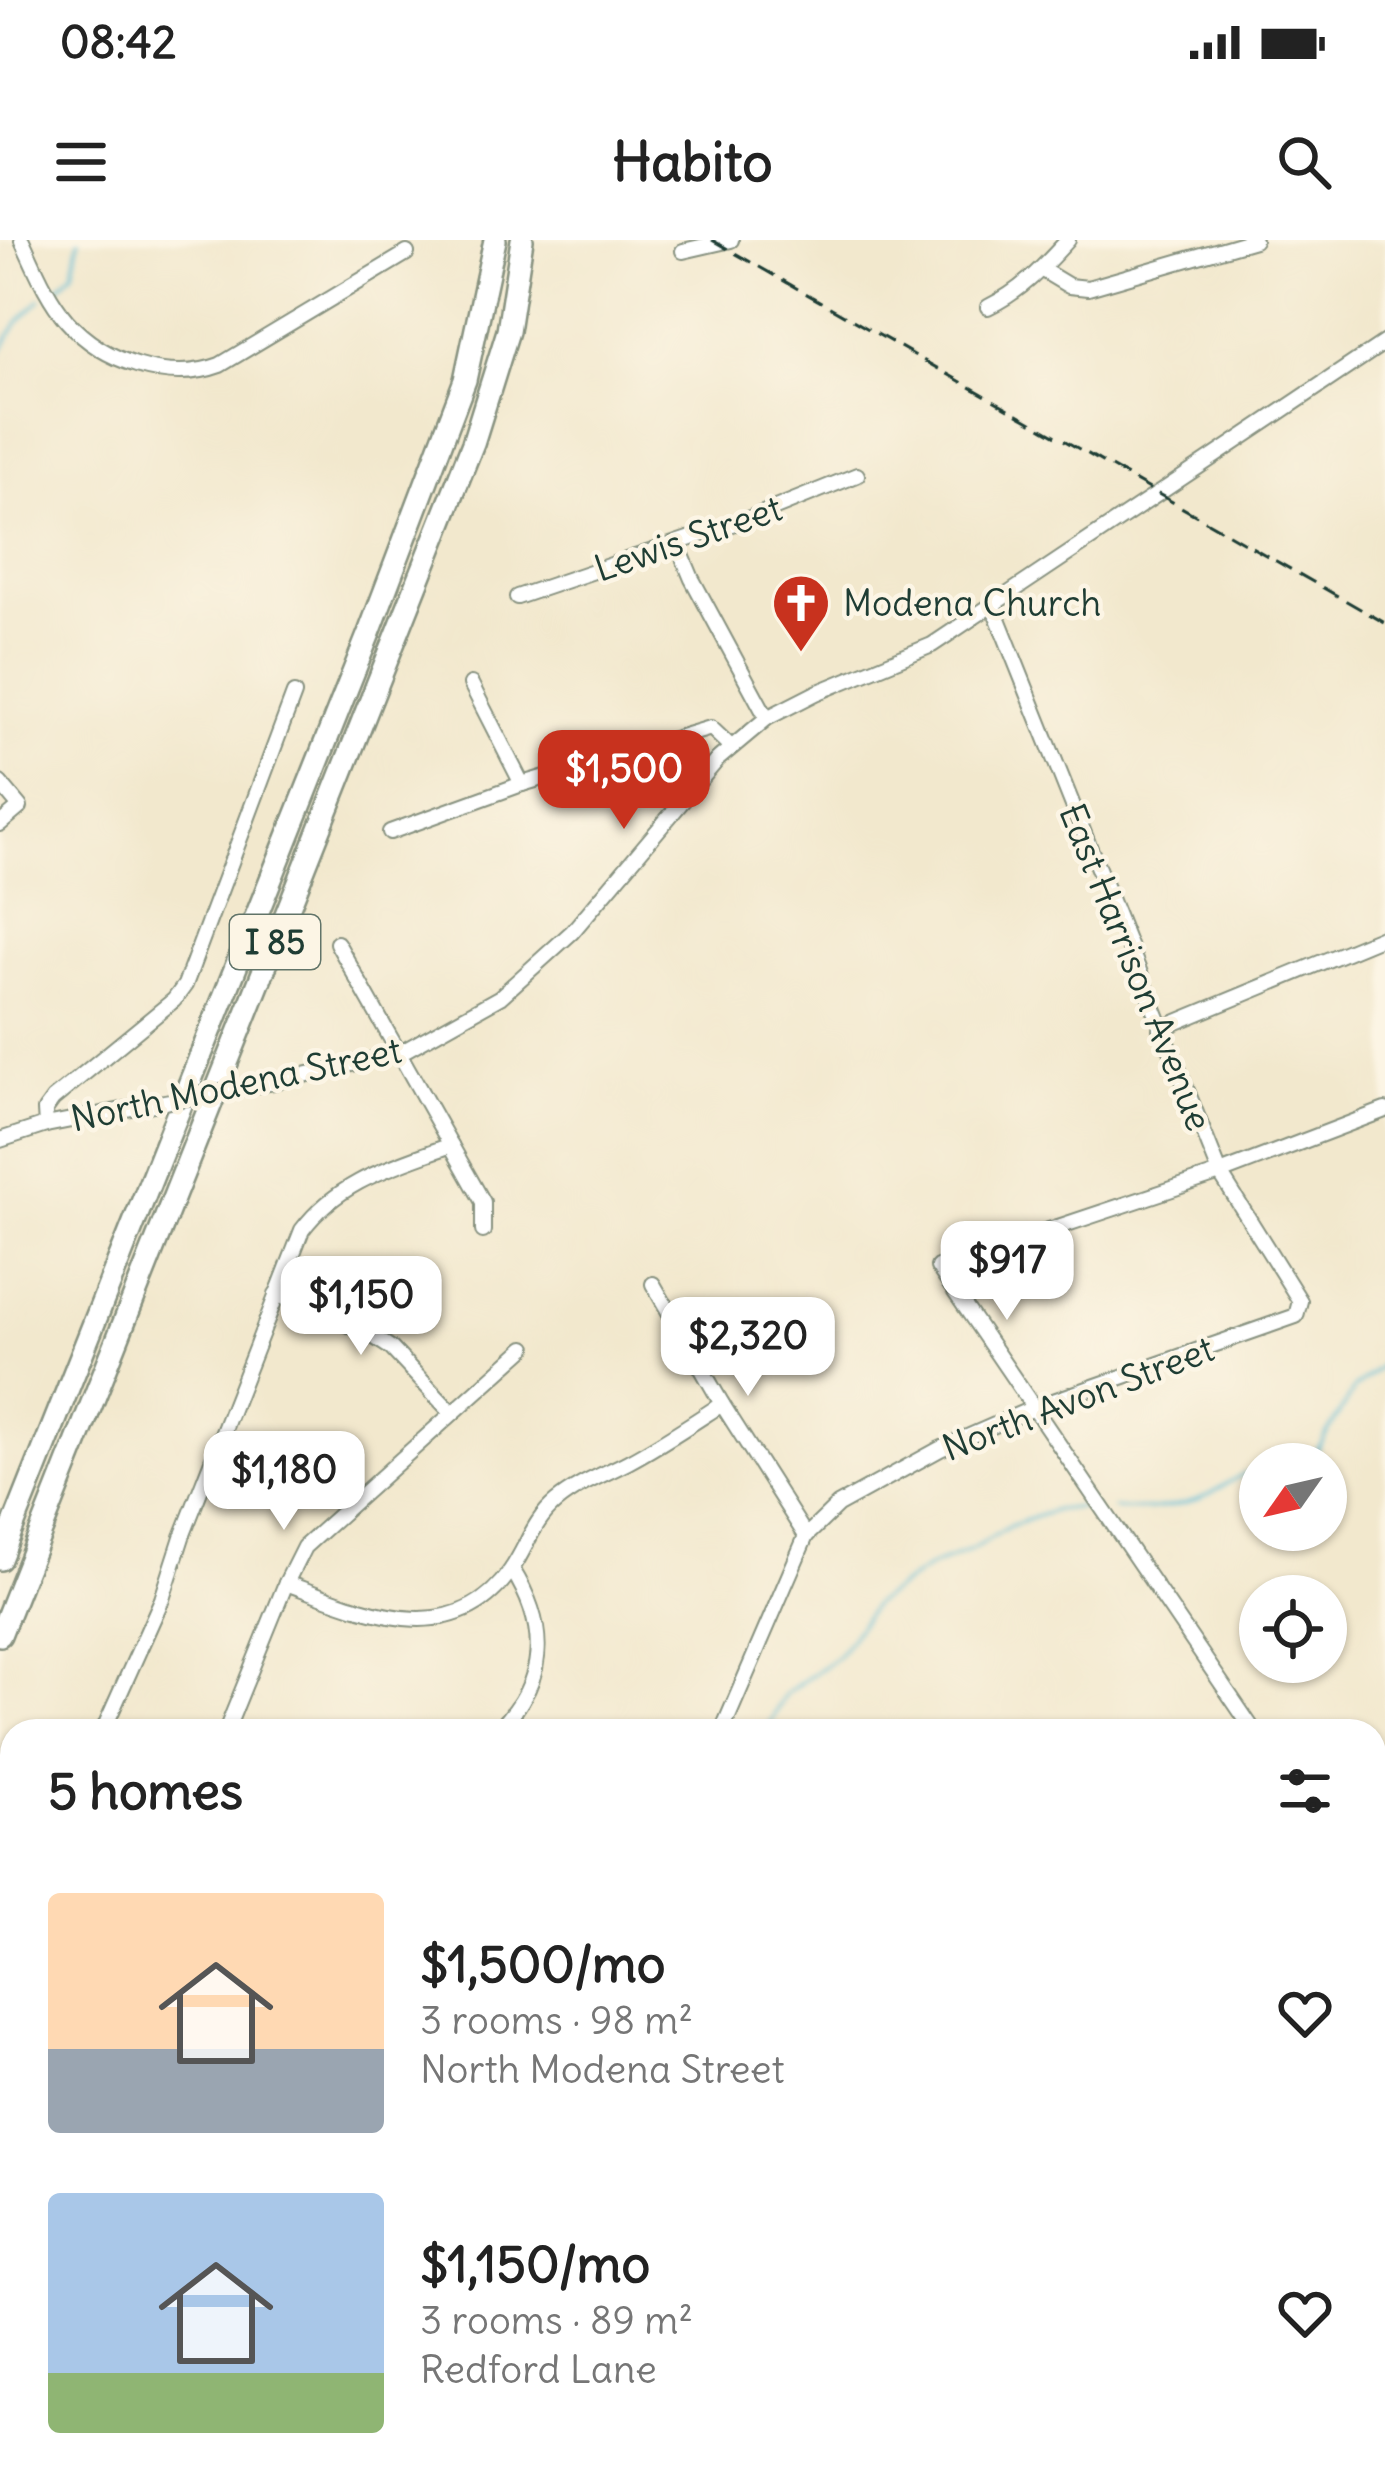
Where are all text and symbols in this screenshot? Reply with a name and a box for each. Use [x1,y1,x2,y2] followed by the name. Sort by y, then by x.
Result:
[60,14,176,70] text: 08:42
[612,128,773,196] text: Habito
[48,129,114,195] icon: menu
[1271,129,1337,195] icon: search
[589,485,788,592] street label: Lewis Street
[770,572,832,654] church icon: Modena Church
[843,581,1101,626] place label: Modena Church
[526,730,722,832] pin: $1,500
[565,744,683,793] text: $1,500
[1049,797,1222,1137] street label: East Harrison Avenue
[230,915,320,969] road number: I 85
[67,1027,405,1141] street label: North Modena Street
[936,1221,1078,1323] pin: $917
[968,1235,1046,1284] text: $917
[263,1256,459,1358] pin: $1,150
[308,1270,414,1319] text: $1,150
[650,1297,846,1399] pin: $2,320
[688,1311,808,1360] text: $2,320
[936,1326,1220,1471] street label: North Avon Street
[186,1431,382,1533] pin: $1,180
[1239,1443,1347,1551] north arrow
[1239,1443,1347,1683] map controls
[231,1445,337,1494] text: $1,180
[1239,1575,1347,1683] button: locate
[1272,1758,1338,1824] icon: filters
[48,1759,243,1823] text: 5 homes
[420,1932,665,1996] text: $1,500/mo
[144,1941,288,2085] icon: home
[1272,1980,1338,2046] icon: heart
[420,1996,693,2045] text: 3 rooms · 98 m²
[420,2045,785,2094] text: North Modena Street
[420,2232,650,2296] text: $1,150/mo
[144,2241,288,2385] icon: home
[1272,2280,1338,2346] icon: heart
[420,2296,693,2345] text: 3 rooms · 89 m²
[420,2345,657,2394] text: Redford Lane

